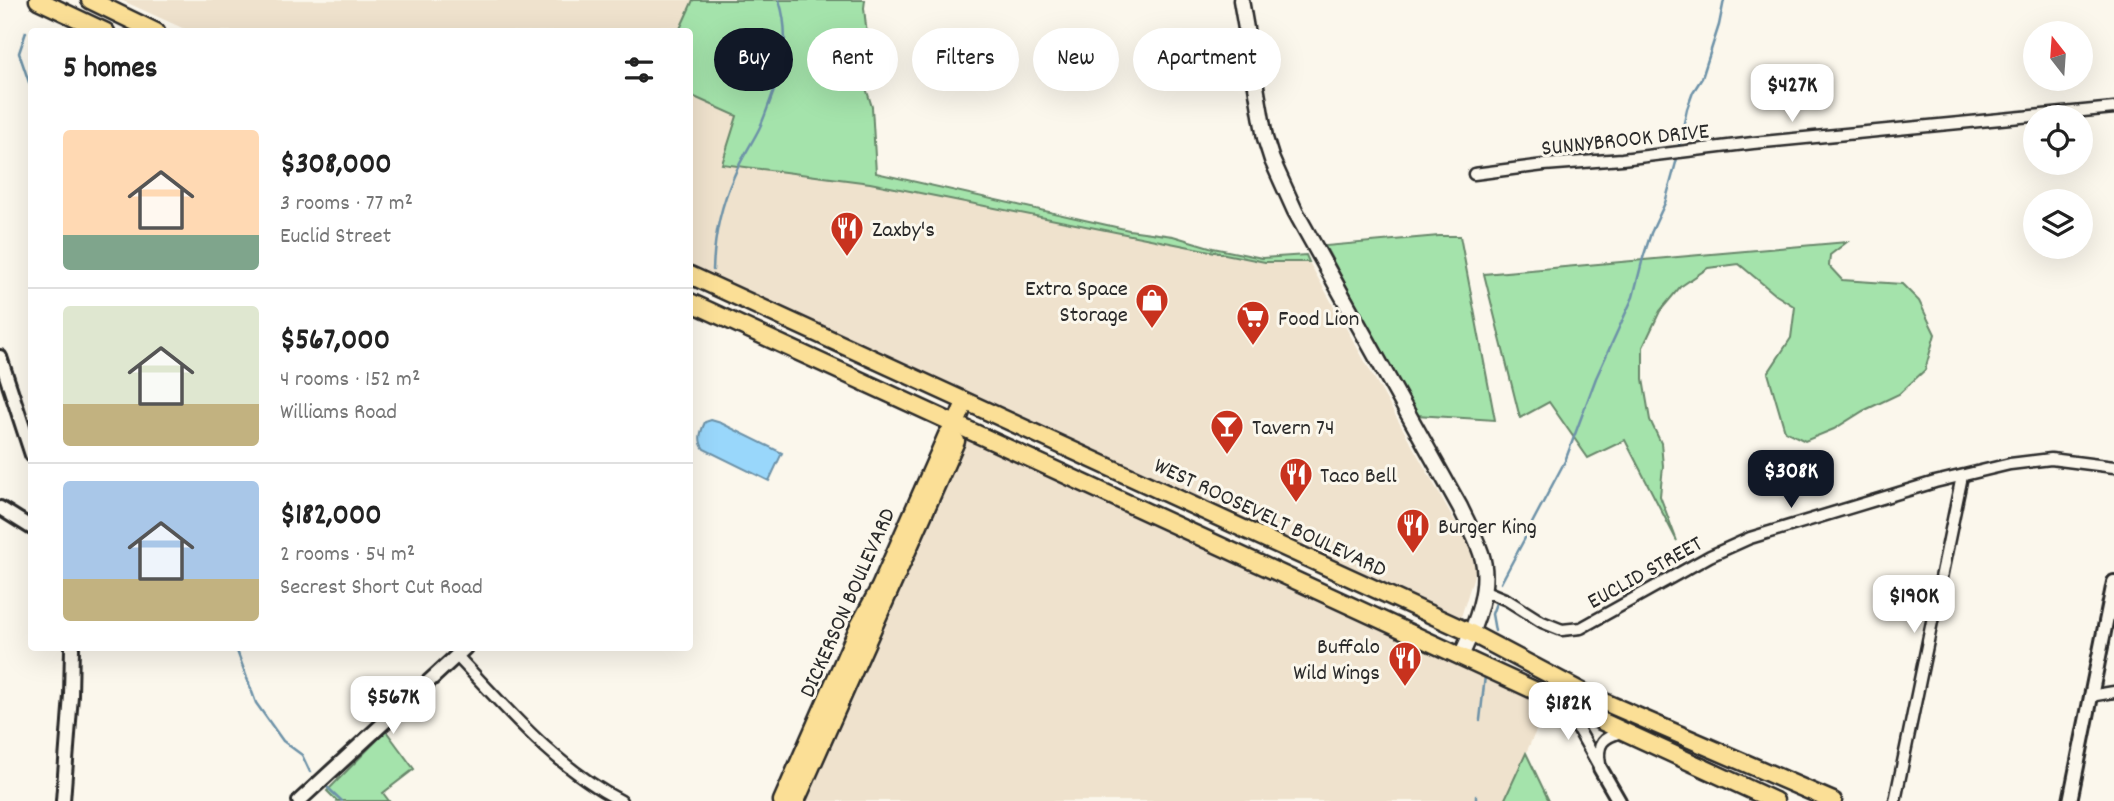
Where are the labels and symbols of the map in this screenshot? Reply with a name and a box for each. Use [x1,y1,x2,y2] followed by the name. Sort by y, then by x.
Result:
[2023,21,2093,91] north arrow
[1743,64,1841,124] pin: $427K
[1540,116,1711,167] street label: SUNNYBROOK DRIVE
[828,209,866,258] restaurant icon: Zaxby's
[872,215,935,248] place label: Zaxby's
[1025,274,1128,333] place label: Extra Space Storage
[1133,281,1171,330] shop icon: Extra Space Storage
[1234,298,1272,347] supermarket icon: Food Lion
[1278,304,1359,337] place label: Food Lion
[1208,407,1246,456] bar icon: Tavern 74
[1252,413,1334,446] place label: Tavern 74
[1742,450,1840,510] pin: $308K
[1148,451,1392,588] street label: WEST ROOSEVELT BOULEVARD
[1277,455,1315,504] restaurant icon: Taco Bell
[1320,461,1397,494] place label: Taco Bell
[793,503,906,703] street label: DICKERSON BOULEVARD
[1394,506,1432,555] restaurant icon: Burger King
[1438,512,1537,545] place label: Burger King
[1582,529,1709,619] street label: EUCLID STREET
[1865,576,1963,635] pin: $190K
[1293,632,1380,691] place label: Buffalo Wild Wings
[1386,639,1424,688] restaurant icon: Buffalo Wild Wings
[344,676,442,736] pin: $567K
[1519,682,1617,742] pin: $182K

